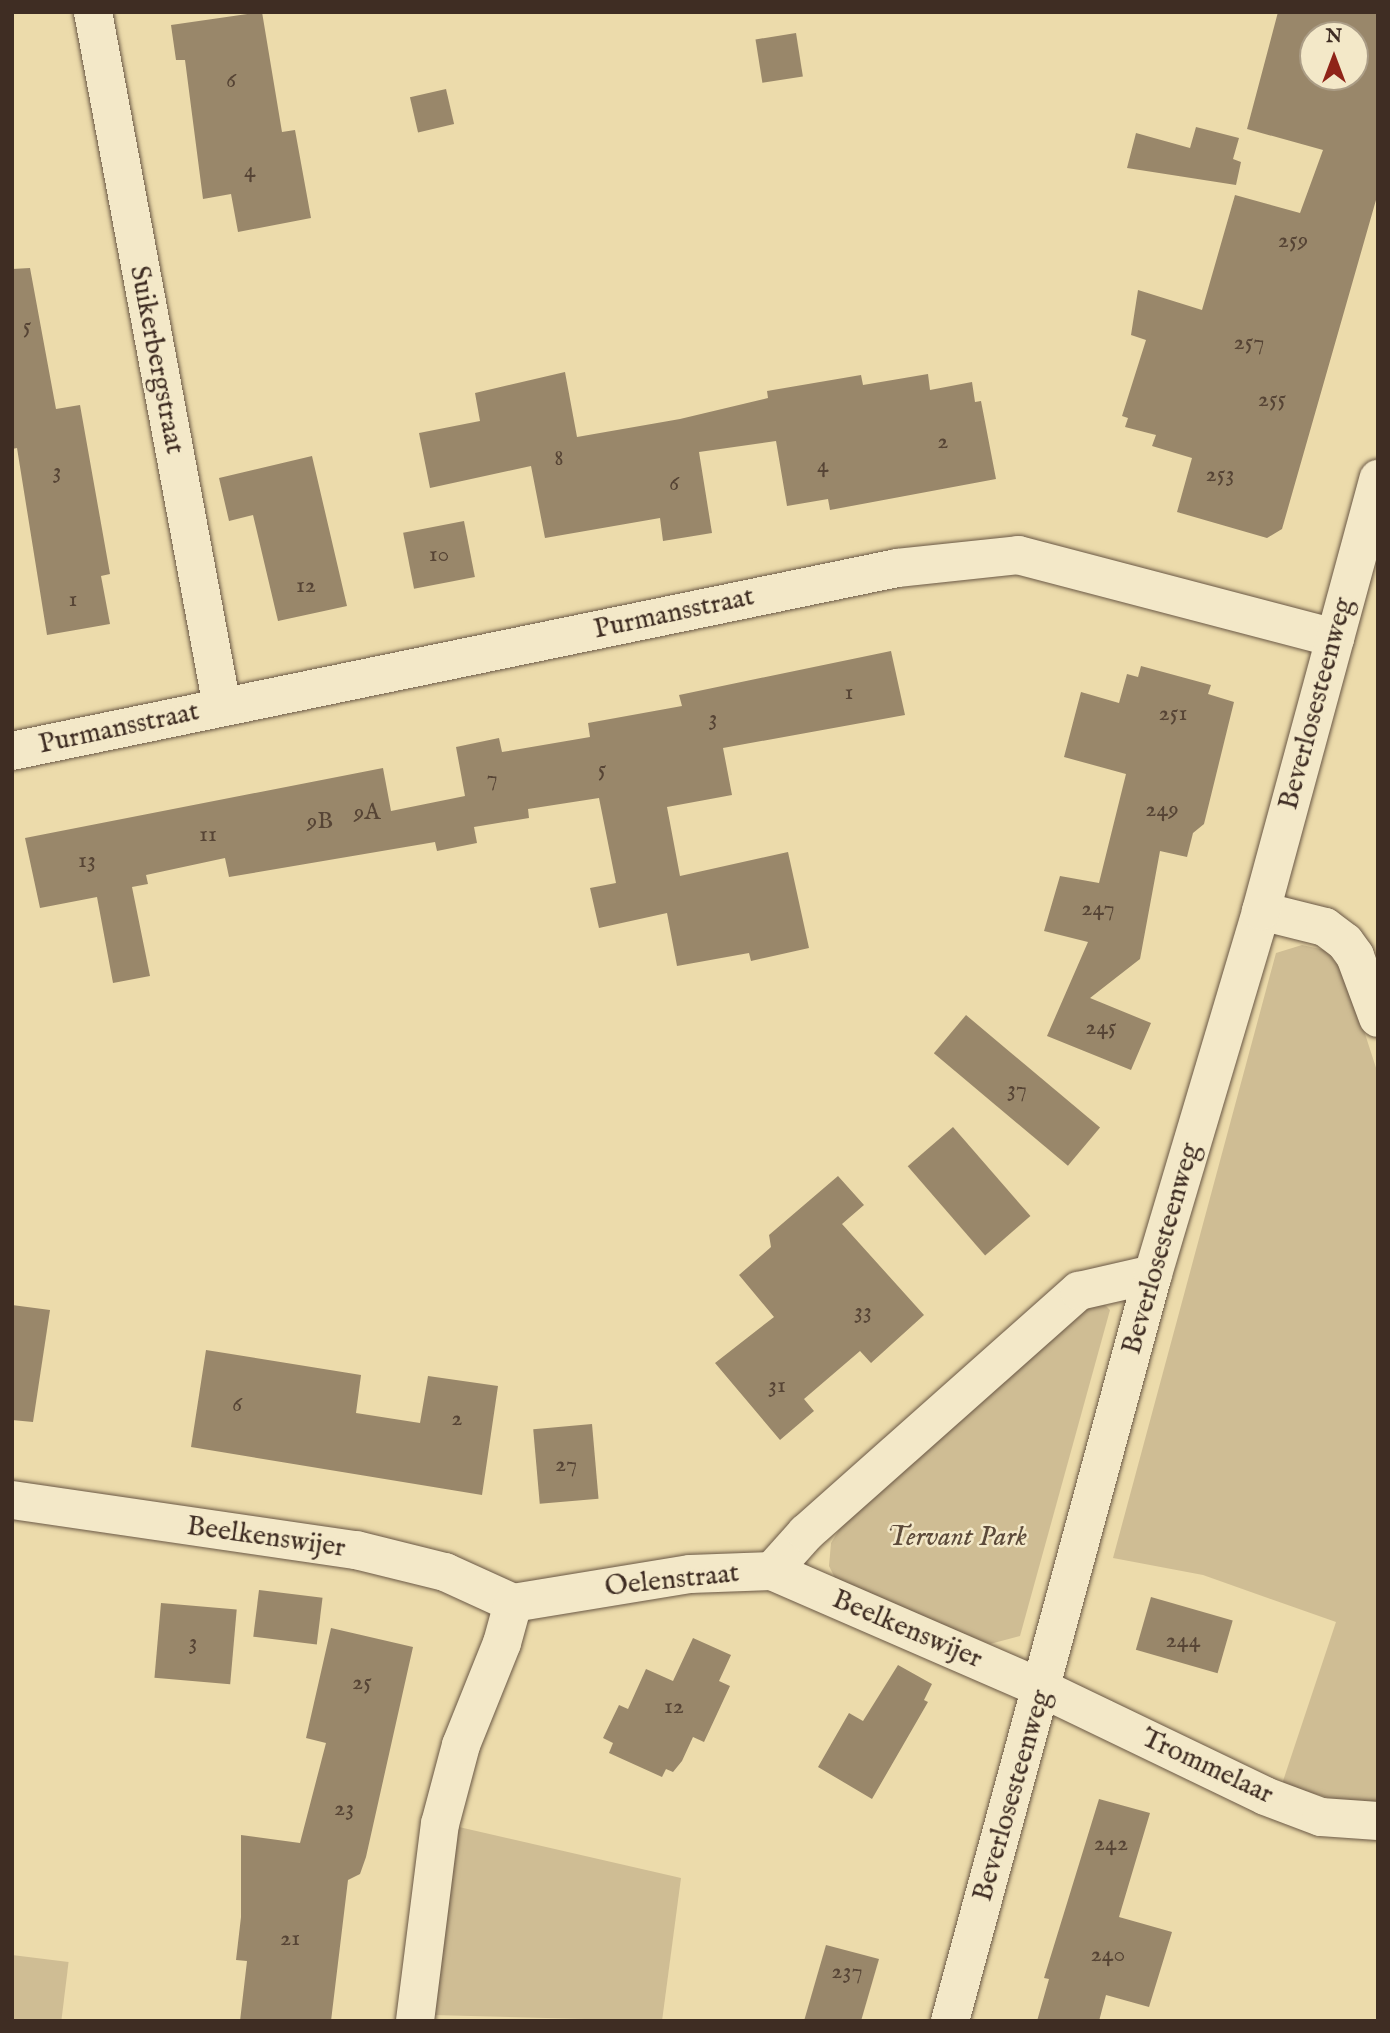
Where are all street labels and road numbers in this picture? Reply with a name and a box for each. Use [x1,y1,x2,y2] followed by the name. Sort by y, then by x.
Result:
[121,263,191,457] street label: Suikerbergstraat
[591,581,757,647] street label: Purmansstraat
[1273,594,1361,814] street label: Beverlosesteenweg
[36,696,202,762] street label: Purmansstraat
[1116,1140,1208,1358] street label: Beverlosesteenweg
[185,1510,347,1566] street label: Beelkenswijer
[603,1557,741,1605] street label: Oelenstraat
[827,1583,987,1677] street label: Beelkenswijer
[967,1687,1059,1905] street label: Beverlosesteenweg
[1136,1722,1278,1812] street label: Trommelaar

